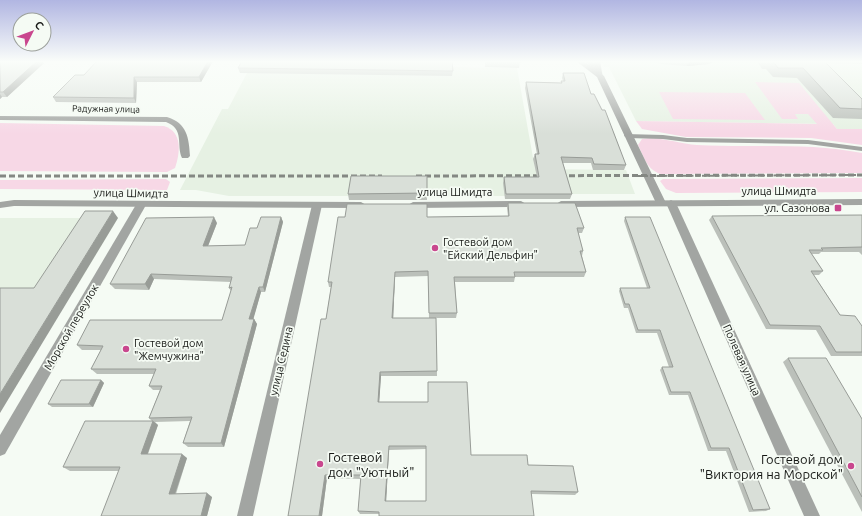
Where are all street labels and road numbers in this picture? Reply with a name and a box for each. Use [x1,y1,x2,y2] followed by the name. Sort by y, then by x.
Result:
[72,103,140,115] street label: Радужная улица
[742,185,816,197] street label: улица Шмидта
[93,186,169,200] street label: улица Шмидта
[418,186,492,198] street label: улица Шмидта
[42,282,101,372] street label: Морской переулок
[721,322,763,398] street label: Полевая улица
[267,325,295,397] street label: улица Седина

